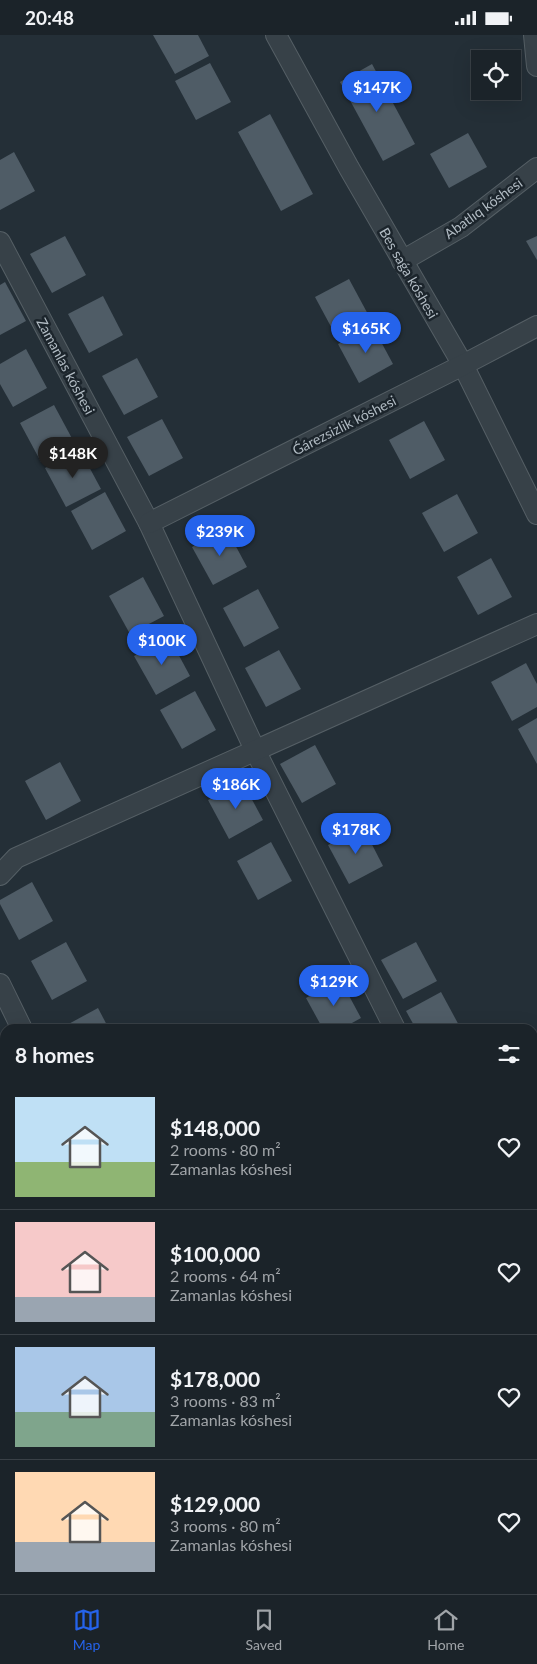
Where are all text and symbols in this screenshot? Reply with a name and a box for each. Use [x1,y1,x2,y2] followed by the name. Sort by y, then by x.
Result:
[25,6,74,29] text: 20:48
[471,50,521,100] map controls
[471,50,521,100] button: locate
[342,71,412,113] pin: $147K
[353,77,401,96] text: $147K
[441,174,525,242] street label: Abatlıq kóshesi
[376,225,442,321] street label: Bes saǵa kóshesi
[331,311,401,354] pin: $165K
[33,315,99,417] street label: Zamanlas kóshesi
[342,318,390,337] text: $165K
[289,392,399,458] street label: Ǵárezsizlik kóshesi
[38,437,108,479] pin: $148K
[49,443,97,462] text: $148K
[185,515,255,557] pin: $239K
[196,521,244,540] text: $239K
[127,623,197,666] pin: $100K
[138,630,186,649] text: $100K
[201,767,271,810] pin: $186K
[212,774,260,793] text: $186K
[321,813,391,855] pin: $178K
[332,819,380,838] text: $178K
[299,965,369,1007] pin: $129K
[310,971,358,990] text: $129K
[495,1040,523,1068] icon: filters
[15,1042,94,1067] text: 8 homes
[170,1115,260,1140] text: $148,000
[55,1117,115,1177] icon: home
[495,1133,523,1161] icon: heart
[170,1140,281,1159] text: 2 rooms · 80 m²
[170,1159,292,1178] text: Zamanlas kóshesi
[170,1241,260,1266] text: $100,000
[55,1242,115,1302] icon: home
[495,1258,523,1286] icon: heart
[170,1266,281,1285] text: 2 rooms · 64 m²
[170,1285,292,1304] text: Zamanlas kóshesi
[170,1366,260,1391] text: $178,000
[55,1367,115,1427] icon: home
[495,1383,523,1411] icon: heart
[170,1391,281,1410] text: 3 rooms · 83 m²
[170,1410,292,1429] text: Zamanlas kóshesi
[170,1491,260,1516] text: $129,000
[55,1492,115,1552] icon: home
[495,1508,523,1536] icon: heart
[170,1516,281,1535] text: 3 rooms · 80 m²
[170,1535,292,1554] text: Zamanlas kóshesi
[73,1606,101,1653] tab: Map
[246,1606,282,1653] tab: Saved
[427,1606,464,1653] tab: Home

